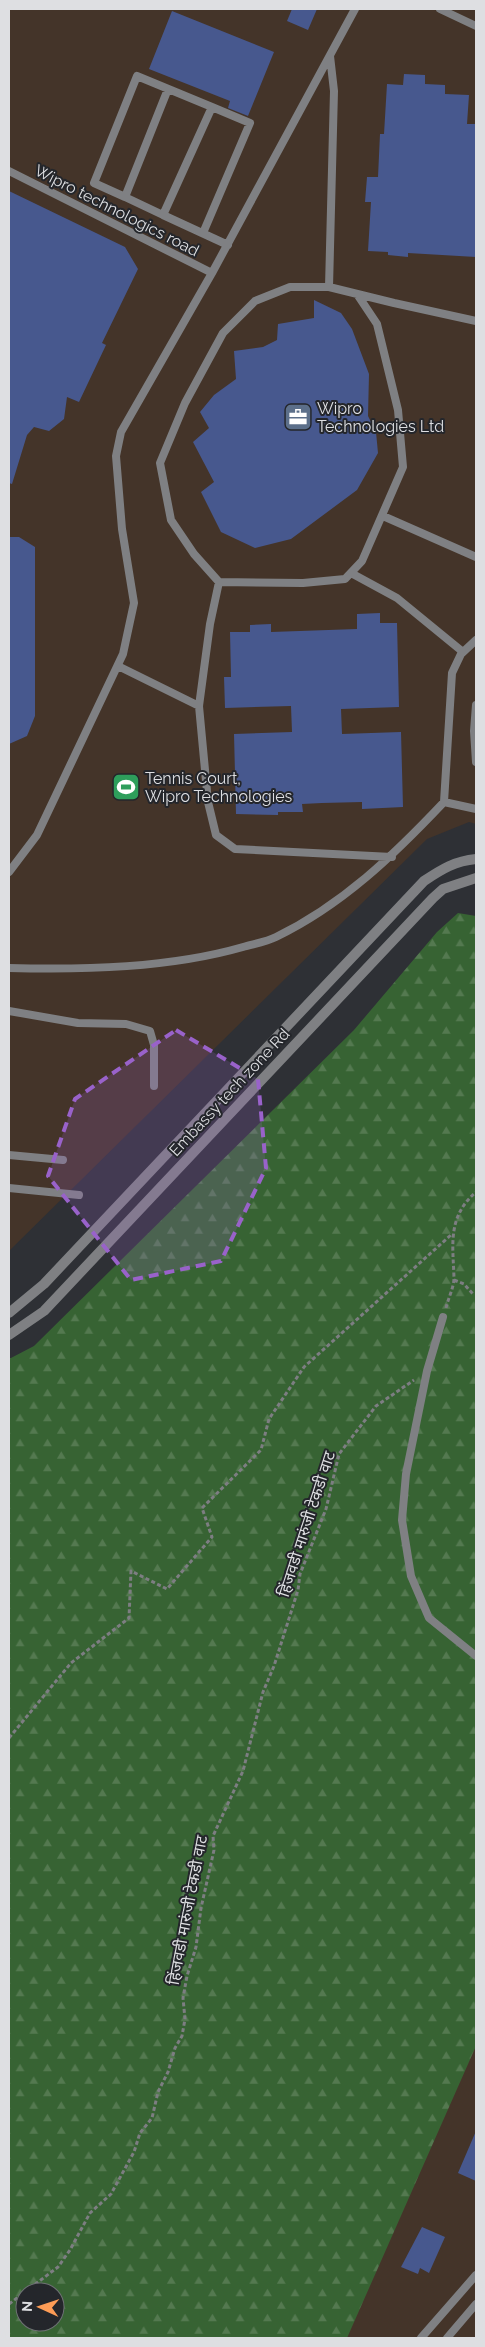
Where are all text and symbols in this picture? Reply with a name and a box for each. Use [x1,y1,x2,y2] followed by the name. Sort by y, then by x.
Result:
[31,161,202,260] street label: Wipro technologics road
[317,399,444,436] place label: Wipro Technologies Ltd
[283,402,313,432] office icon: Wipro Technologies Ltd
[145,769,293,806] place label: Tennis Court, Wipro Technologies
[111,772,141,802] sports icon: Tennis Court, Wipro Technologies
[165,1025,293,1160] street label: Embassy tech zone Rd
[274,1448,339,1599] street label: हिंजवडी मारुंजी टेकडी वाट
[164,1833,211,1986] street label: हिंजवडी मारुंजी टेकडी वाट
[15,2282,65,2332] north arrow
[19,2301,35,2312] text: N

